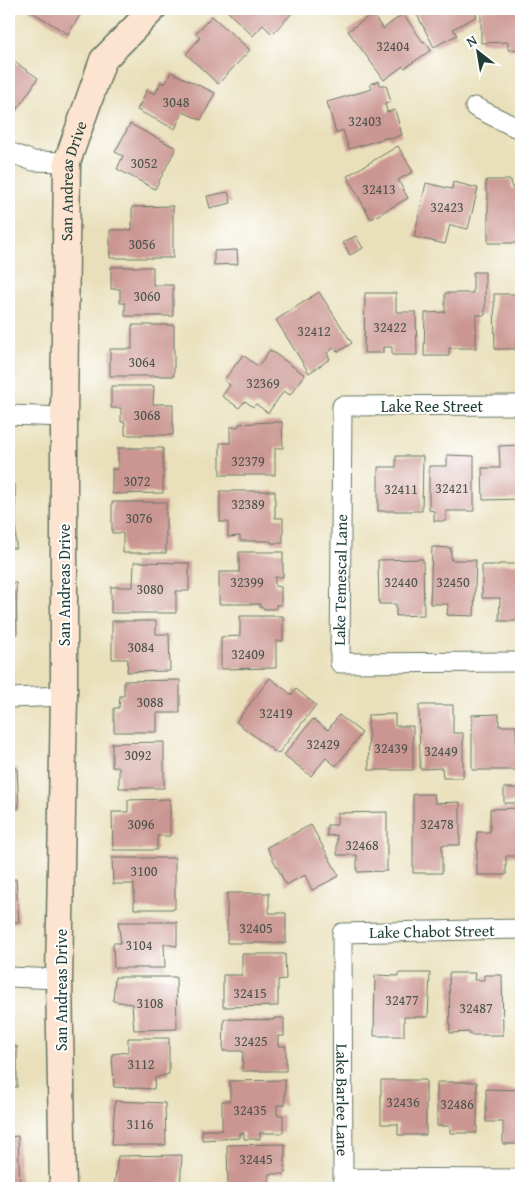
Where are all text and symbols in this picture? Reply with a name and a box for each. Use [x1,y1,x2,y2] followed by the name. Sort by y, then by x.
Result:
[452,28,502,78] north arrow
[462,30,481,52] text: N
[376,36,410,56] house number: 32404
[163,92,190,112] house number: 3048
[348,111,382,131] house number: 32403
[54,117,93,241] street label: San Andreas Drive
[131,153,157,173] house number: 3052
[362,179,396,199] house number: 32413
[430,197,464,217] house number: 32423
[129,234,156,254] house number: 3056
[134,286,161,306] house number: 3060
[373,317,407,337] house number: 32422
[297,321,331,341] house number: 32412
[129,352,156,372] house number: 3064
[246,373,280,393] house number: 32369
[381,394,484,418] street label: Lake Ree Street
[134,405,161,425] house number: 3068
[231,451,265,471] house number: 32379
[124,471,150,491] house number: 3072
[435,478,469,498] house number: 32421
[384,479,418,499] house number: 32411
[231,494,265,514] house number: 32389
[126,508,153,528] house number: 3076
[327,514,353,646] street label: Lake Temescal Lane
[52,524,76,646] street label: San Andreas Drive
[230,572,264,592] house number: 32399
[384,572,418,592] house number: 32440
[436,572,470,592] house number: 32450
[137,579,164,599] house number: 3080
[128,637,155,657] house number: 3084
[231,644,265,664] house number: 32409
[137,692,164,712] house number: 3088
[259,703,293,723] house number: 32419
[306,734,340,754] house number: 32429
[374,738,408,758] house number: 32439
[424,741,458,761] house number: 32449
[125,745,151,765] house number: 3092
[128,814,155,834] house number: 3096
[420,814,454,834] house number: 32478
[345,835,379,855] house number: 32468
[131,861,158,881] house number: 3100
[239,918,273,938] house number: 32405
[369,918,495,944] street label: Lake Chabot Street
[49,929,73,1051] street label: San Andreas Drive
[126,935,153,955] house number: 3104
[233,983,267,1003] house number: 32415
[385,990,419,1010] house number: 32477
[137,993,164,1013] house number: 3108
[459,998,493,1018] house number: 32487
[234,1031,268,1051] house number: 32425
[330,1044,355,1156] street label: Lake Barlee Lane
[128,1054,154,1074] house number: 3112
[386,1092,420,1112] house number: 32436
[440,1094,474,1114] house number: 32486
[233,1100,267,1120] house number: 32435
[127,1114,154,1134] house number: 3116
[239,1149,273,1169] house number: 32445

